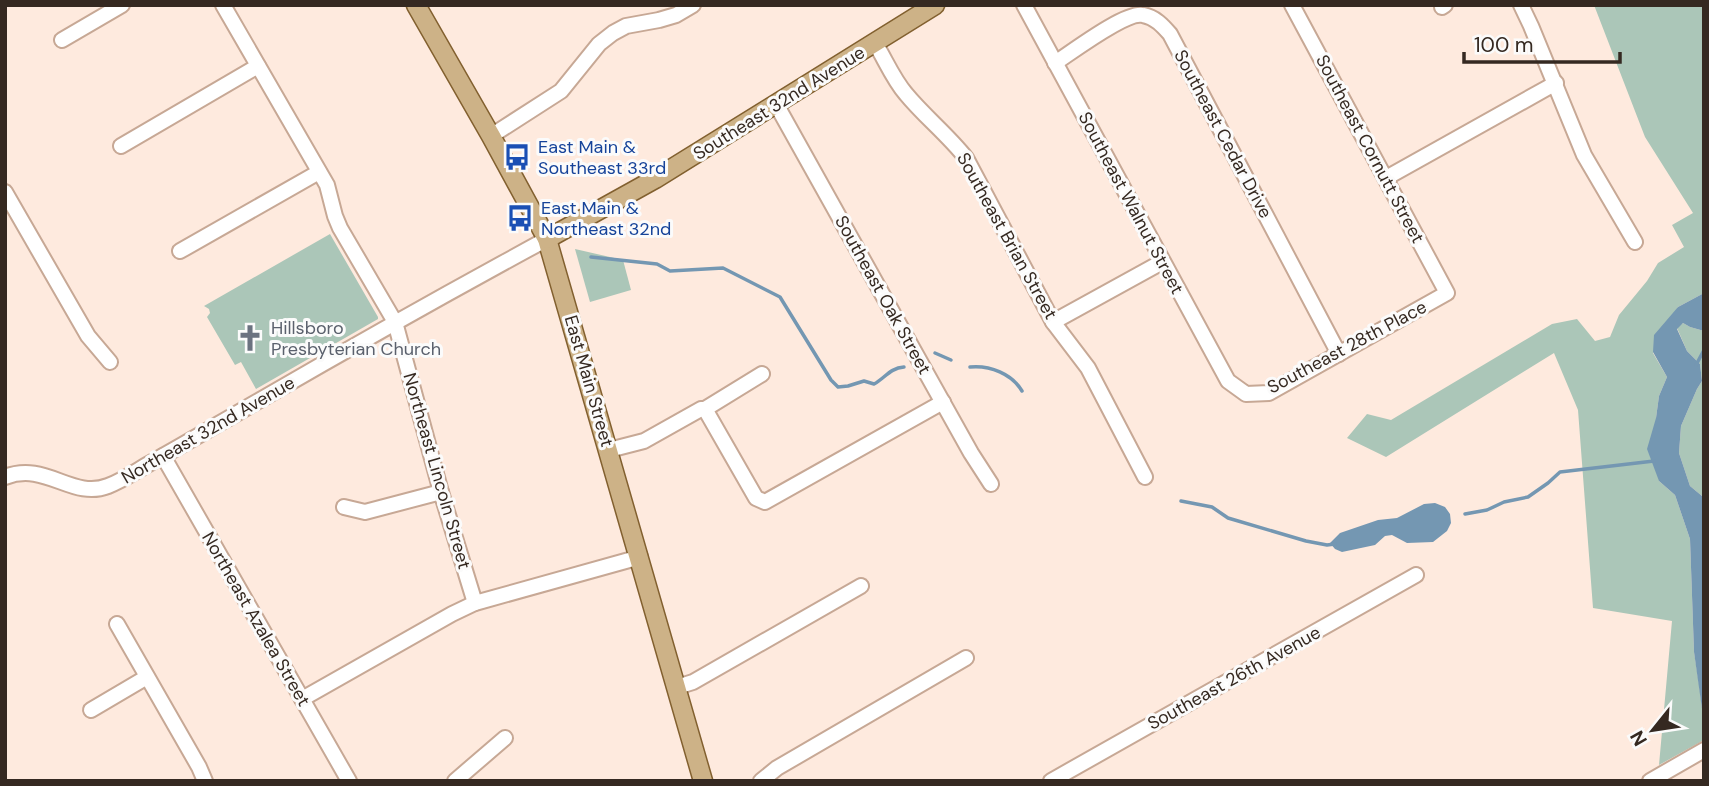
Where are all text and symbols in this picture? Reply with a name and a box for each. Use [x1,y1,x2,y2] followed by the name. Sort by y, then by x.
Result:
[1464,21,1620,65] scale bar
[1474,31,1534,59] text: 100 m
[689,40,869,166] street label: Southeast 32nd Avenue
[1168,46,1278,222] street label: Southeast Cedar Drive
[1310,51,1430,247] street label: Southeast Cornutt Street
[1073,108,1189,298] street label: Southeast Walnut Street
[538,135,666,180] place label: East Main & Southeast 33rd
[502,142,532,172] bus stop icon: East Main & Southeast 33rd
[951,148,1063,324] street label: Southeast Brian Street
[541,196,671,241] place label: East Main & Northeast 32nd
[505,203,535,233] bus stop icon: East Main & Northeast 32nd
[829,211,937,379] street label: Southeast Oak Street
[1263,295,1431,399] street label: Southeast 28th Place
[559,312,619,450] street label: East Main Street
[271,316,441,361] place label: Hillsboro Presbyterian Church
[235,323,265,353] church icon: Hillsboro Presbyterian Church
[397,370,477,572] street label: Northeast Lincoln Street
[117,371,299,489] street label: Northeast 32nd Avenue
[196,527,316,711] street label: Northeast Azalea Street
[1143,620,1325,736] street label: Southeast 26th Avenue
[1618,695,1688,765] north arrow
[1624,726,1653,751] text: N

